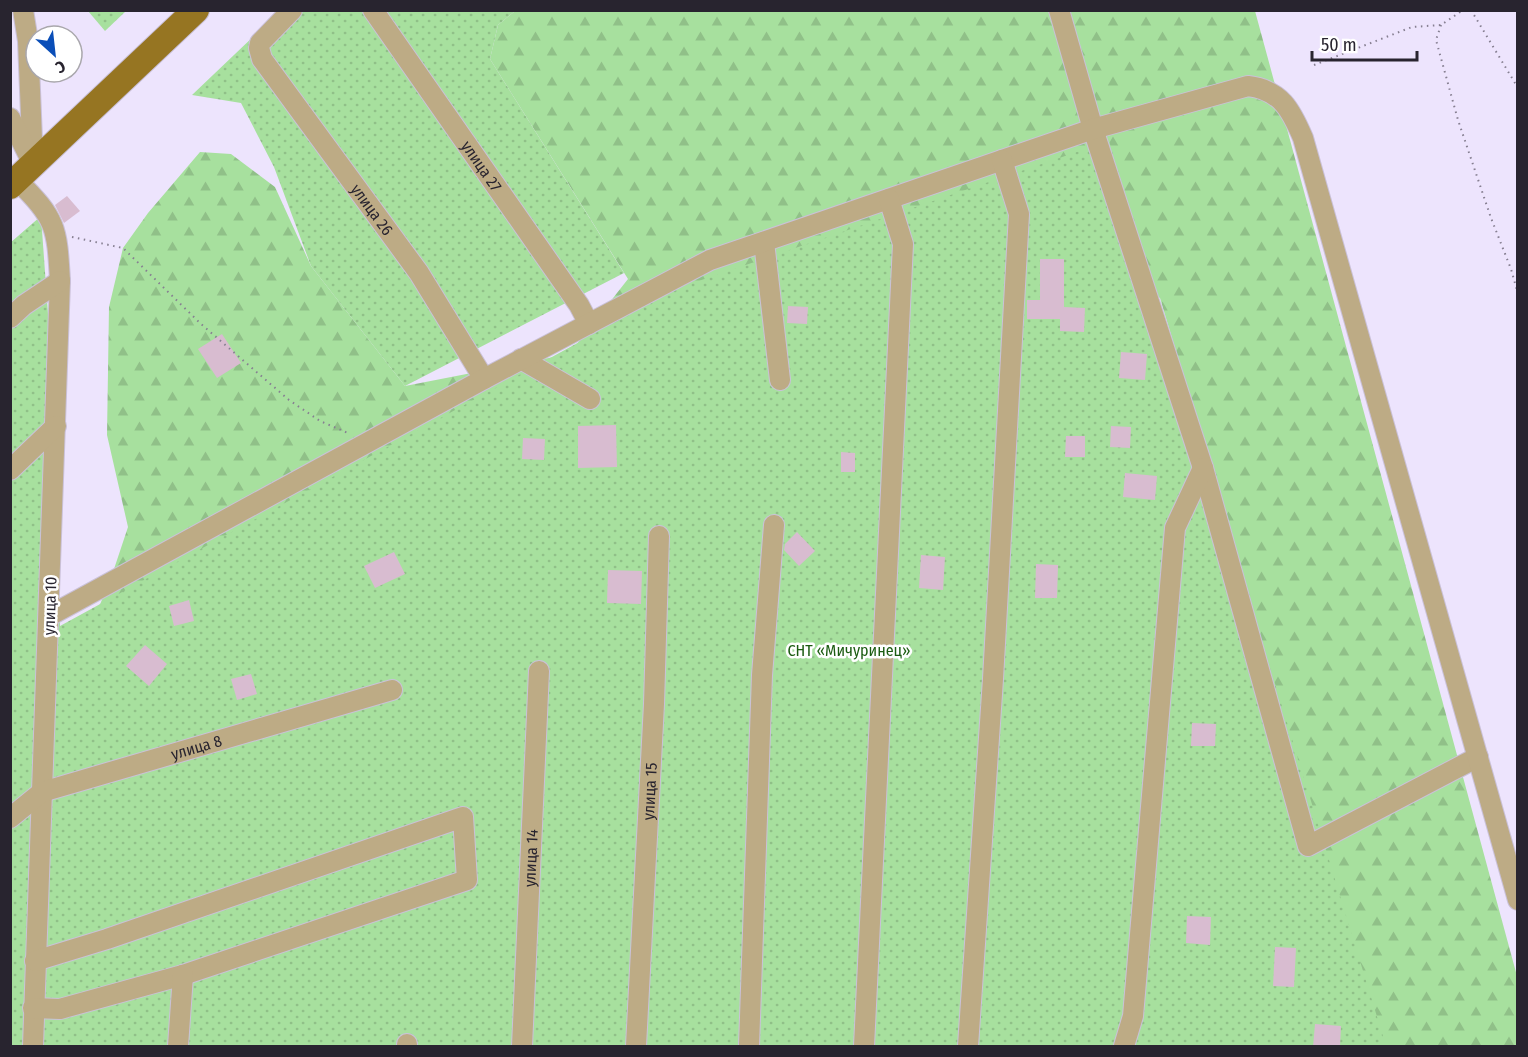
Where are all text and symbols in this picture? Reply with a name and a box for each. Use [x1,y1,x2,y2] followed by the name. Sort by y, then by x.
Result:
[24,24,84,84] north arrow
[1312,24,1417,62] scale bar
[1321,34,1357,56] text: 50 m
[52,57,69,78] text: С
[458,137,506,195] street label: улица 27
[347,180,397,239] street label: улица 26
[39,576,61,636] street label: улица 10
[787,641,911,660] park label: СНТ «Мичуринец»
[169,731,224,763] street label: улица 8
[638,762,660,821] street label: улица 15
[520,829,541,888] street label: улица 14

